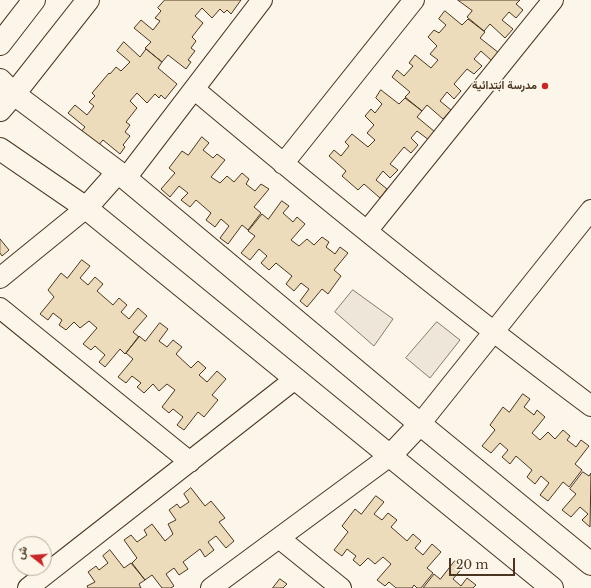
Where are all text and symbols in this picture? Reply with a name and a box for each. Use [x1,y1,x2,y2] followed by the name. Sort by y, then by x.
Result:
[472,79,537,93] place label: مدرسة ابتدائية
[540,81,550,91] marker: مدرسة ابتدائية
[12,536,52,576] north arrow
[13,544,30,561] text: ش
[451,550,517,576] scale bar
[456,557,488,572] text: 20 m

